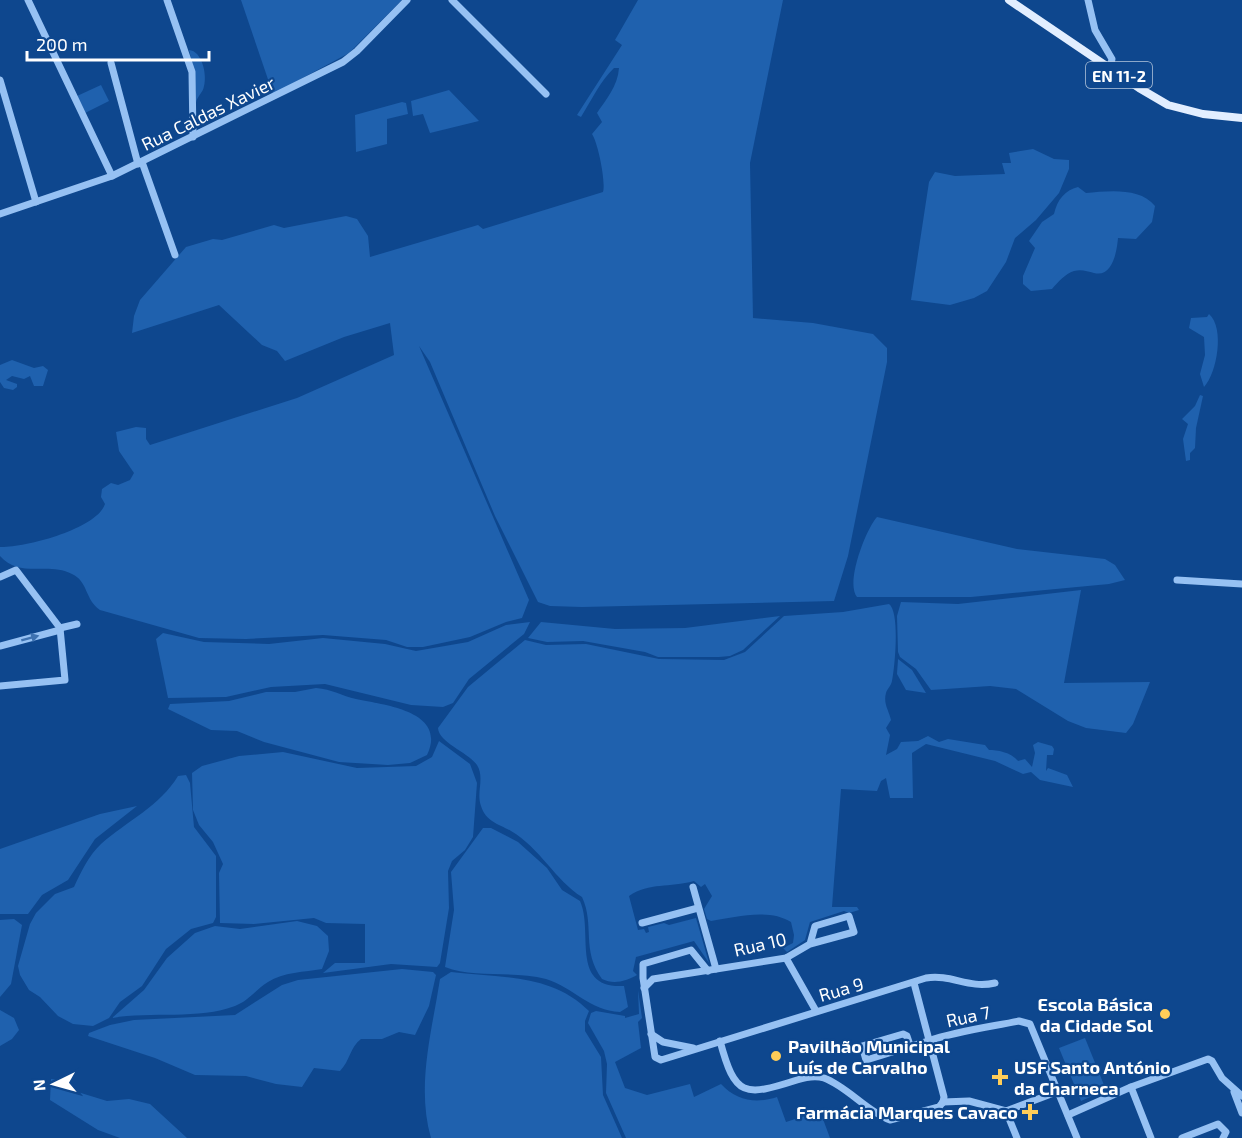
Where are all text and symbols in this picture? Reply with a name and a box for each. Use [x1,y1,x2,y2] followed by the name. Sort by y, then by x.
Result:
[27,24,208,62] scale bar
[36,33,88,55] text: 200 m
[1086,62,1152,88] road number: EN 11-2
[138,71,278,155] street label: Rua Caldas Xavier
[21,632,39,642] one-way arrow
[732,927,788,961] street label: Rua 10
[816,972,866,1006] street label: Rua 9
[1038,993,1153,1036] place label: Escola Básica da Cidade Sol
[944,1001,992,1031] street label: Rua 7
[1158,1007,1172,1021] marker: Escola Básica da Cidade Sol
[788,1035,950,1078] place label: Pavilhão Municipal Luís de Carvalho
[769,1049,783,1063] marker: Pavilhão Municipal Luís de Carvalho
[24,1054,84,1114] north arrow
[1014,1056,1171,1099] place label: USF Santo António da Charneca
[991,1068,1009,1086] marker: USF Santo António da Charneca
[29,1079,49,1092] text: N
[796,1101,1018,1123] place label: Farmácia Marques Cavaco
[1023,1105,1037,1119] marker: Farmácia Marques Cavaco

